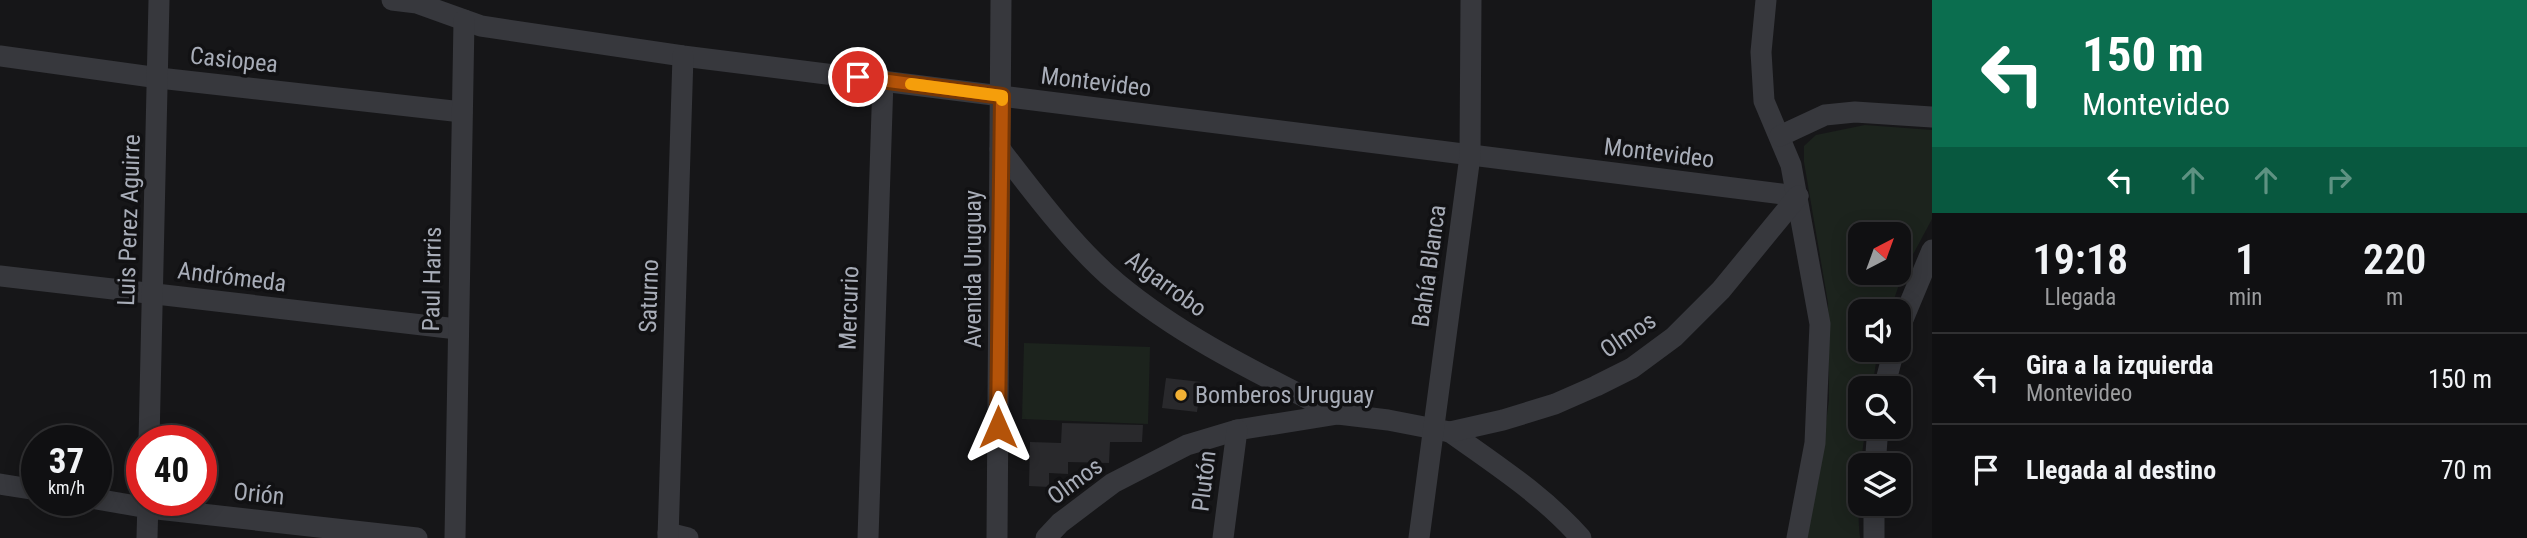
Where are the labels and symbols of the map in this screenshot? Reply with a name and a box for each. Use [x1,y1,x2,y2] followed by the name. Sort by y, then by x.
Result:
[189,41,279,79] street label: Casiopea
[828,47,888,107] pin
[1039,61,1153,103] street label: Montevideo
[1602,132,1716,174] street label: Montevideo
[112,134,146,306] street label: Luis Perez Aguirre
[959,190,987,348] street label: Avenida Uruguay
[1407,203,1451,329] street label: Bahía Blanca
[1848,222,1911,285] north arrow
[417,226,447,332] street label: Paul Harris
[1120,245,1212,323] street label: Algarrobo
[176,256,288,298] street label: Andrómeda
[634,259,664,333] street label: Saturno
[834,266,864,350] street label: Mercurio
[1595,306,1661,364] street label: Olmos
[1195,381,1374,409] place label: Bomberos Uruguay
[1173,387,1189,403] marker: Bomberos Uruguay
[961,390,1035,464] position arrow
[126,425,217,516] speed limit sign: 40
[1186,449,1222,513] street label: Plutón
[1042,452,1108,510] street label: Olmos
[232,477,286,511] street label: Orión

